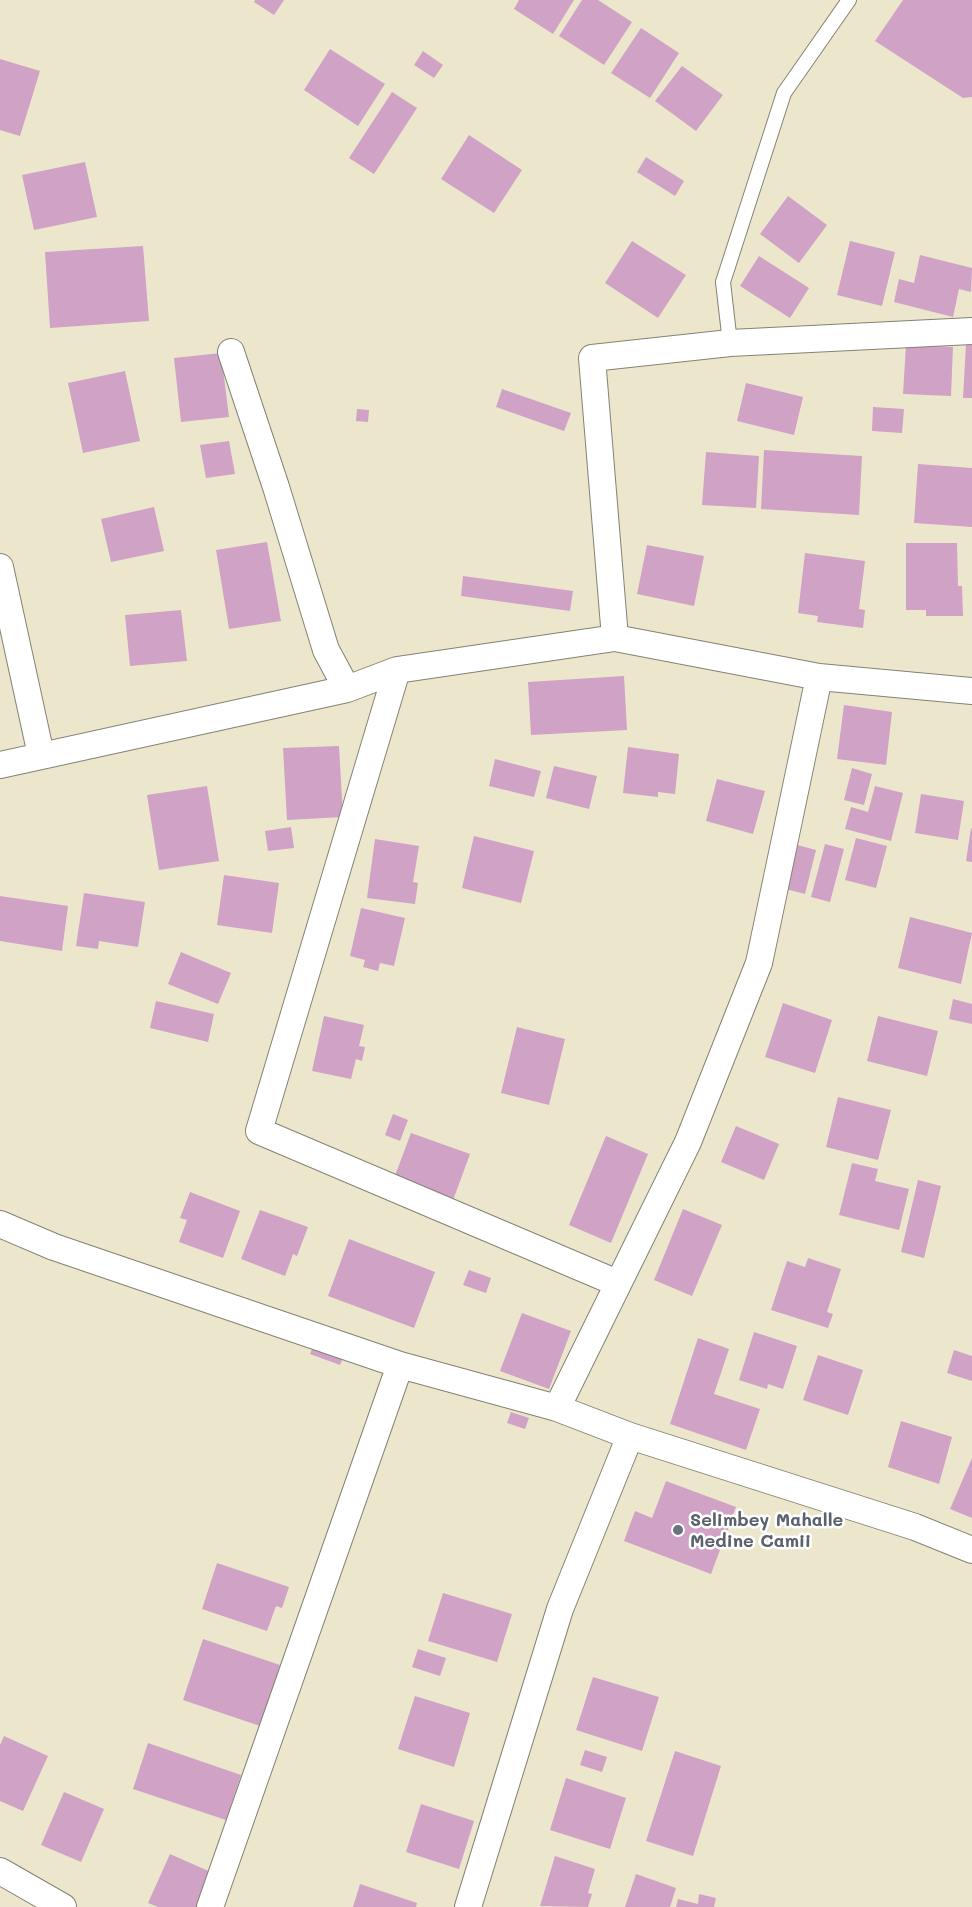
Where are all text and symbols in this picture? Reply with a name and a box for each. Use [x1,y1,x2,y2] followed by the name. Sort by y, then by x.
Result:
[690,1509,843,1552] place label: Selimbey Mahalle Medine Camii
[671,1523,685,1537] marker: Selimbey Mahalle Medine Camii

